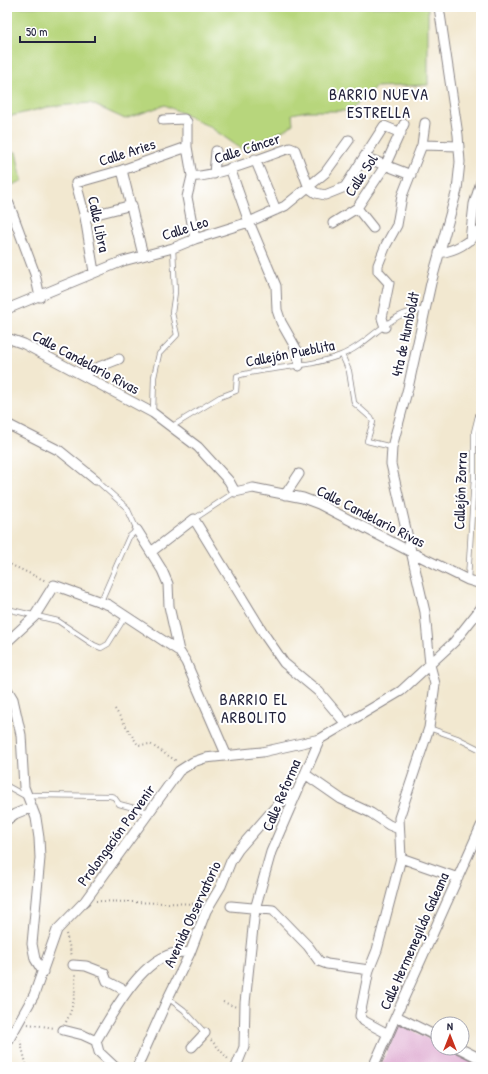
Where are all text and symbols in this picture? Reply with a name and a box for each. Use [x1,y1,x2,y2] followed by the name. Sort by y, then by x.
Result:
[20,18,95,44] scale bar
[26,23,47,40] text: 50 m
[329,83,429,123] district label: BARRIO NUEVA ESTRELLA
[211,127,283,169] street label: Calle Cáncer
[96,133,158,171] street label: Calle Aries
[339,150,383,200] street label: Calle Sol
[83,194,115,254] street label: Calle Libra
[159,211,211,245] street label: Calle Leo
[386,289,424,378] street label: 4ta de Humboldt
[29,325,144,399] street label: Calle Candelario Rivas
[244,334,336,372] street label: Callejón Pueblita
[448,452,472,530] street label: Callejón Zorra
[313,480,429,552] street label: Calle Candelario Rivas
[220,688,288,728] district label: BARRIO EL ARBOLITO
[256,756,306,834] street label: Calle Reforma
[72,780,160,890] street label: Prolongación Porvenir
[158,857,226,971] street label: Avenida Observatorio
[374,869,454,1013] street label: Calle Hermenegildo Galeana
[430,1016,470,1056] north arrow
[447,1019,453,1033] text: N

